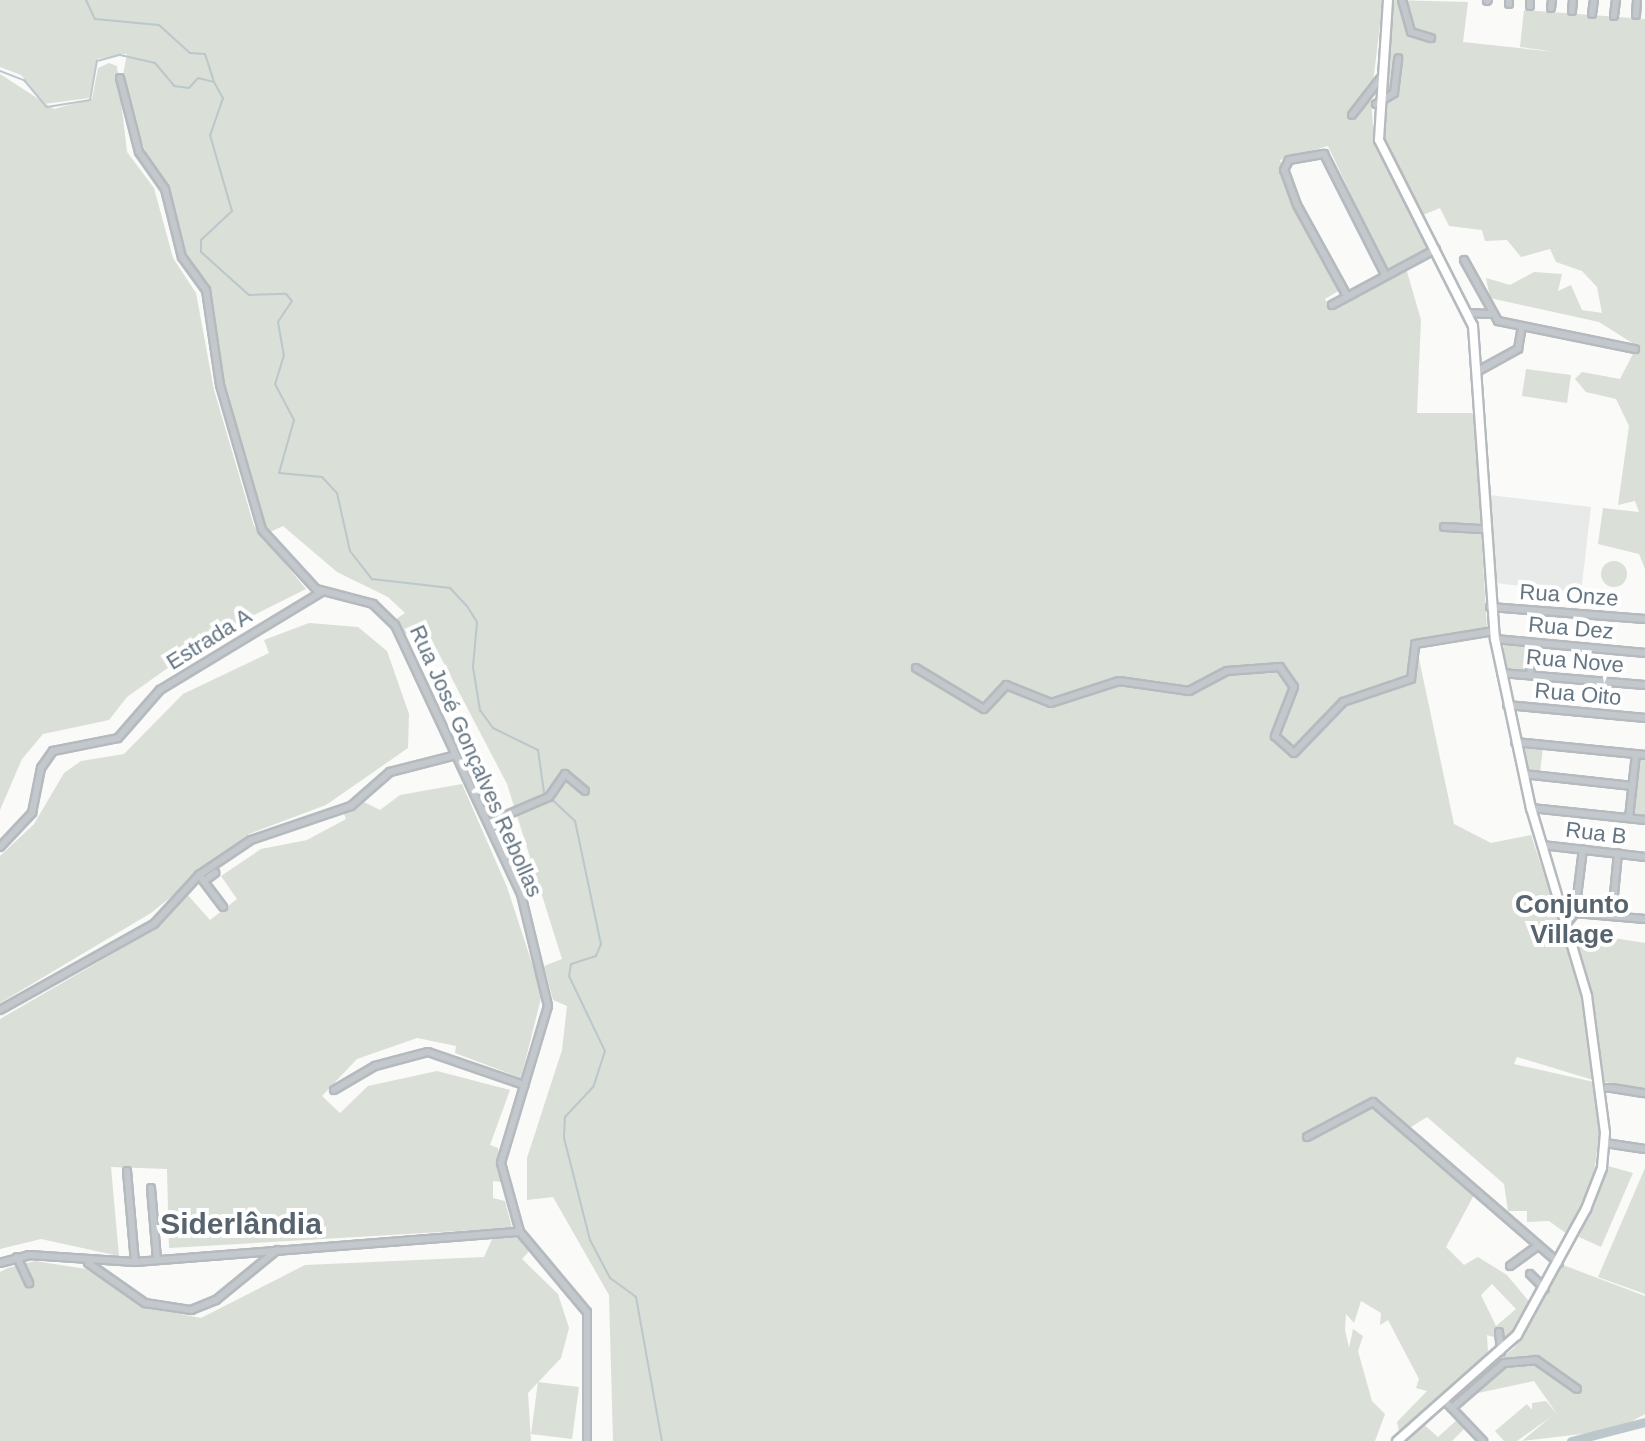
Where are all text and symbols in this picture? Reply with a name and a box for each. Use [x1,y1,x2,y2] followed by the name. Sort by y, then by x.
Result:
[1519,578,1619,612] street label: Rua Onze
[161,602,257,676] street label: Estrada A
[1527,611,1615,645] street label: Rua Dez
[404,621,548,901] street label: Rua José Gonçalves Rebollas
[1525,644,1625,678] street label: Rua Nove
[1534,677,1622,711] street label: Rua Oito
[1564,816,1628,850] street label: Rua B
[1515,889,1629,950] district label: Conjunto Village
[160,1206,322,1242] district label: Siderlândia

